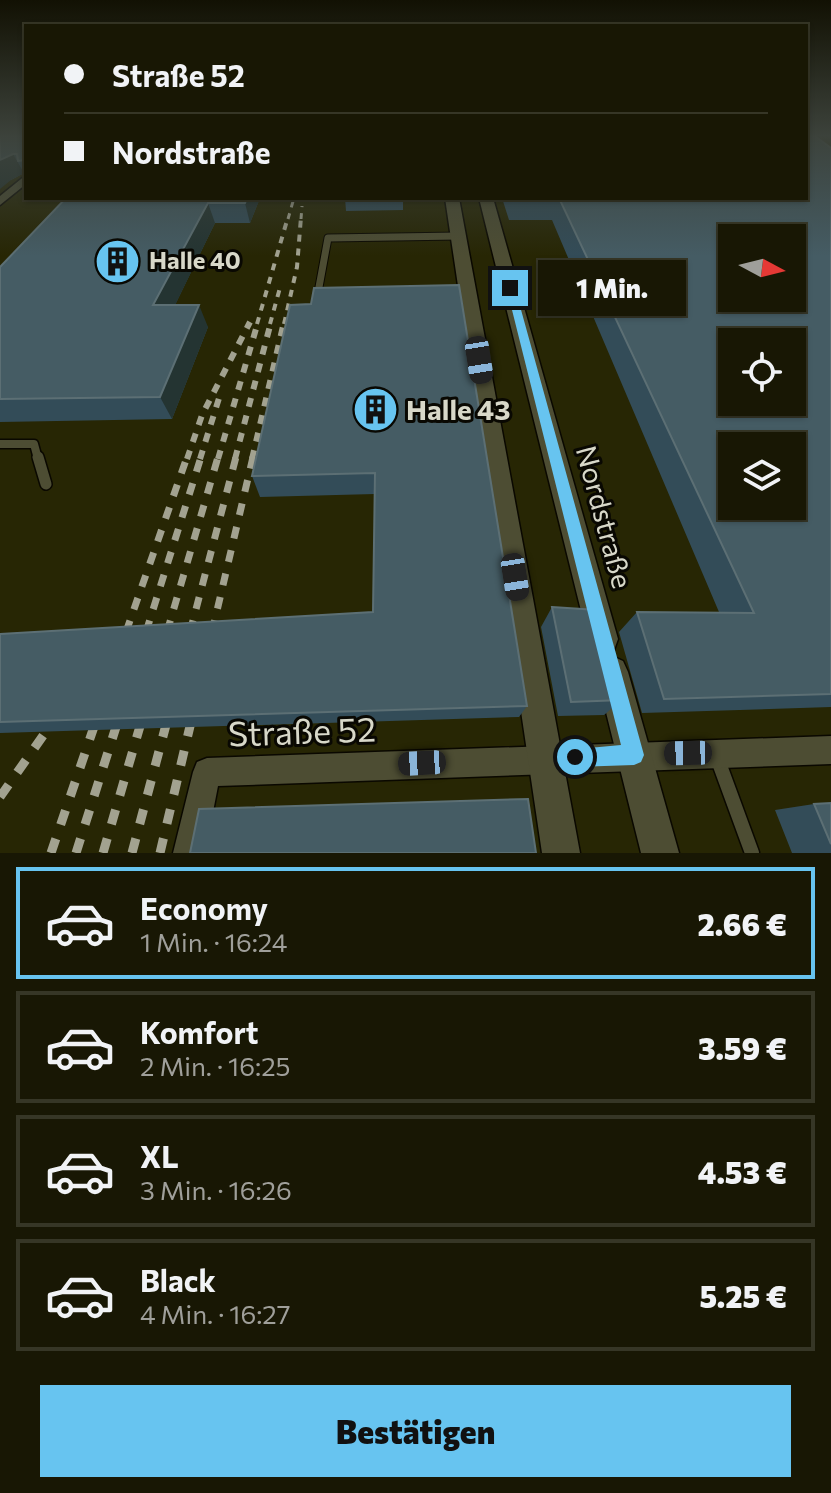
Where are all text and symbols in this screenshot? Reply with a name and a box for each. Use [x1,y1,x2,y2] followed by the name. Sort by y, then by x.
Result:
[112,56,245,93] text: Straße 52
[112,133,270,170] text: Nordstraße
[718,224,806,312] north arrow
[718,224,806,520] map controls
[94,237,142,285] building icon: Halle 40
[149,245,241,274] place label: Halle 40
[538,260,686,316] callout: 1 Min.
[492,270,528,306] route end
[576,272,648,303] text: 1 Min.
[718,328,806,416] button: locate
[463,334,495,386] car
[351,386,399,434] building icon: Halle 43
[406,392,511,426] place label: Halle 43
[718,432,806,520] button: layers
[570,442,640,592] street label: Nordstraße
[499,551,531,603] car
[227,706,377,754] street label: Straße 52
[557,739,593,775] route start
[664,741,712,765] car
[397,750,447,776] car
[44,887,116,959] icon: car
[140,889,268,926] text: Economy
[697,905,787,942] text: 2.66 €
[140,926,287,957] text: 1 Min. · 16:24
[44,1011,116,1083] icon: car
[140,1013,259,1050] text: Komfort
[698,1029,787,1066] text: 3.59 €
[140,1050,291,1081] text: 2 Min. · 16:25
[44,1135,116,1207] icon: car
[140,1137,179,1174] text: XL
[698,1153,787,1190] text: 4.53 €
[140,1174,292,1205] text: 3 Min. · 16:26
[44,1259,116,1331] icon: car
[140,1261,216,1298] text: Black
[699,1277,787,1314] text: 5.25 €
[140,1298,290,1329] text: 4 Min. · 16:27
[40,1385,791,1477] button: Bestätigen

